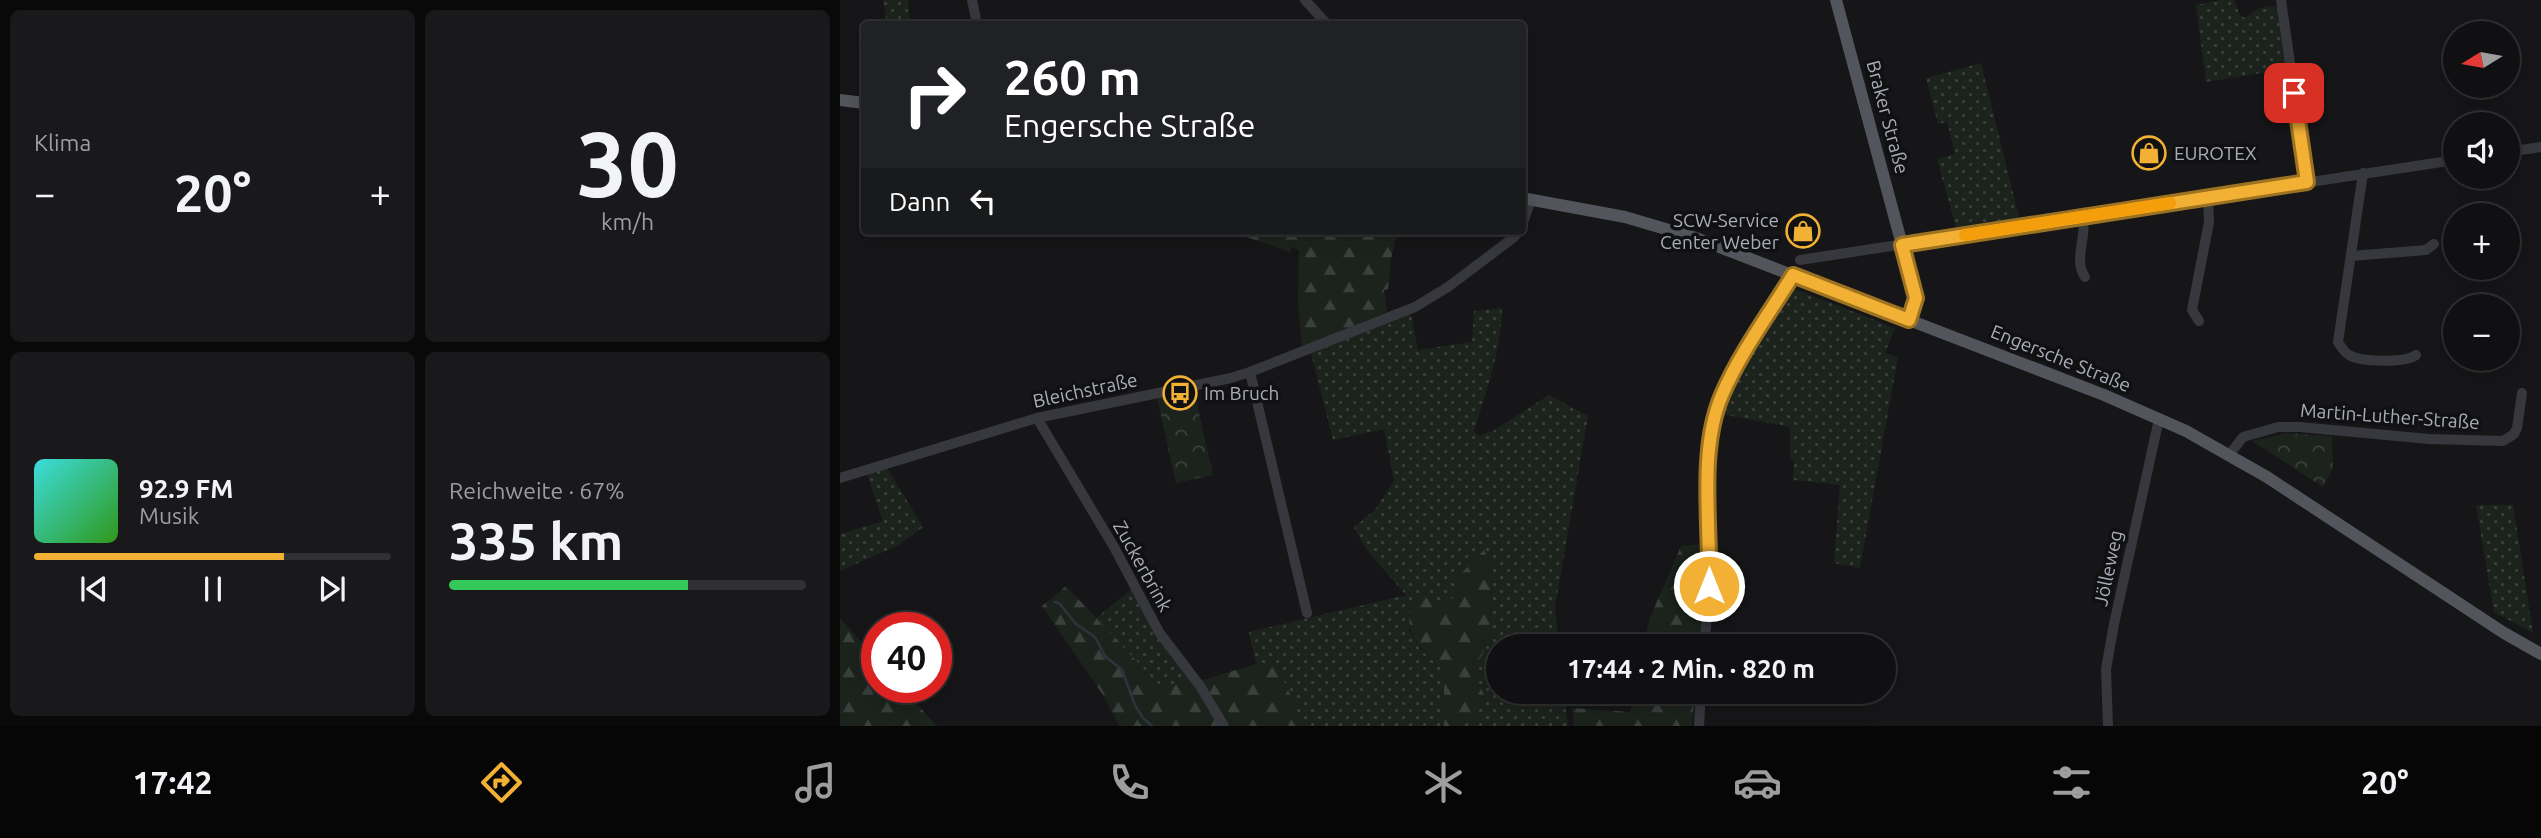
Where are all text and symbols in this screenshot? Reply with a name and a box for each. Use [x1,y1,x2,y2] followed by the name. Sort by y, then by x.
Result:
[2443,21,2520,98] north arrow
[2443,21,2520,371] map controls
[889,49,980,140] icon: right
[1004,49,1141,104] text: 260 m
[1862,58,1914,176] street label: Braker Straße
[2264,63,2324,123] pin
[2275,74,2313,112] icon: arrive
[1004,107,1255,143] text: Engersche Straße
[576,112,679,214] text: 30
[2443,112,2520,189] button: sound
[34,130,91,155] text: Klima
[2130,134,2168,172] shop icon: EUROTEX
[2174,142,2257,164] place label: EUROTEX
[174,164,251,222] text: 20°
[34,172,55,214] text: −
[370,172,391,214] text: +
[964,182,1002,220] icon: left
[889,187,950,216] text: Dann
[2443,203,2520,280] button: +
[601,209,654,234] text: km/h
[1660,209,1779,253] place label: SCW-Service Center Weber
[1784,212,1822,250] shop icon: SCW-Service Center Weber
[2443,294,2520,371] button: −
[1988,320,2134,396] street label: Engersche Straße
[1031,368,1139,412] street label: Bleichstraße
[1161,374,1199,412] bus stop icon: Im Bruch
[1204,382,1279,404] place label: Im Bruch
[2300,399,2480,433] street label: Martin-Luther-Straße
[139,474,233,503] text: 92.9 FM
[449,478,625,503] text: Reichweite · 67%
[139,503,199,528] text: Musik
[449,512,623,570] text: 335 km
[1109,517,1177,616] street label: Zuckerbrink
[2089,528,2127,608] street label: Jölleweg
[1672,549,1746,623] position arrow
[75,570,113,608] icon: previous
[194,570,232,608] icon: pause
[313,570,351,608] icon: next
[861,612,952,703] speed limit sign: 40
[1567,654,1815,683] text: 17:44 · 2 Min. · 820 m
[477,758,526,807] icon: directions
[791,758,840,807] icon: music
[1105,758,1154,807] icon: phone
[1419,758,1468,807] icon: climate
[1733,758,1782,807] icon: car
[2047,758,2096,807] icon: filters
[132,764,213,800] text: 17:42
[2361,764,2409,800] text: 20°

